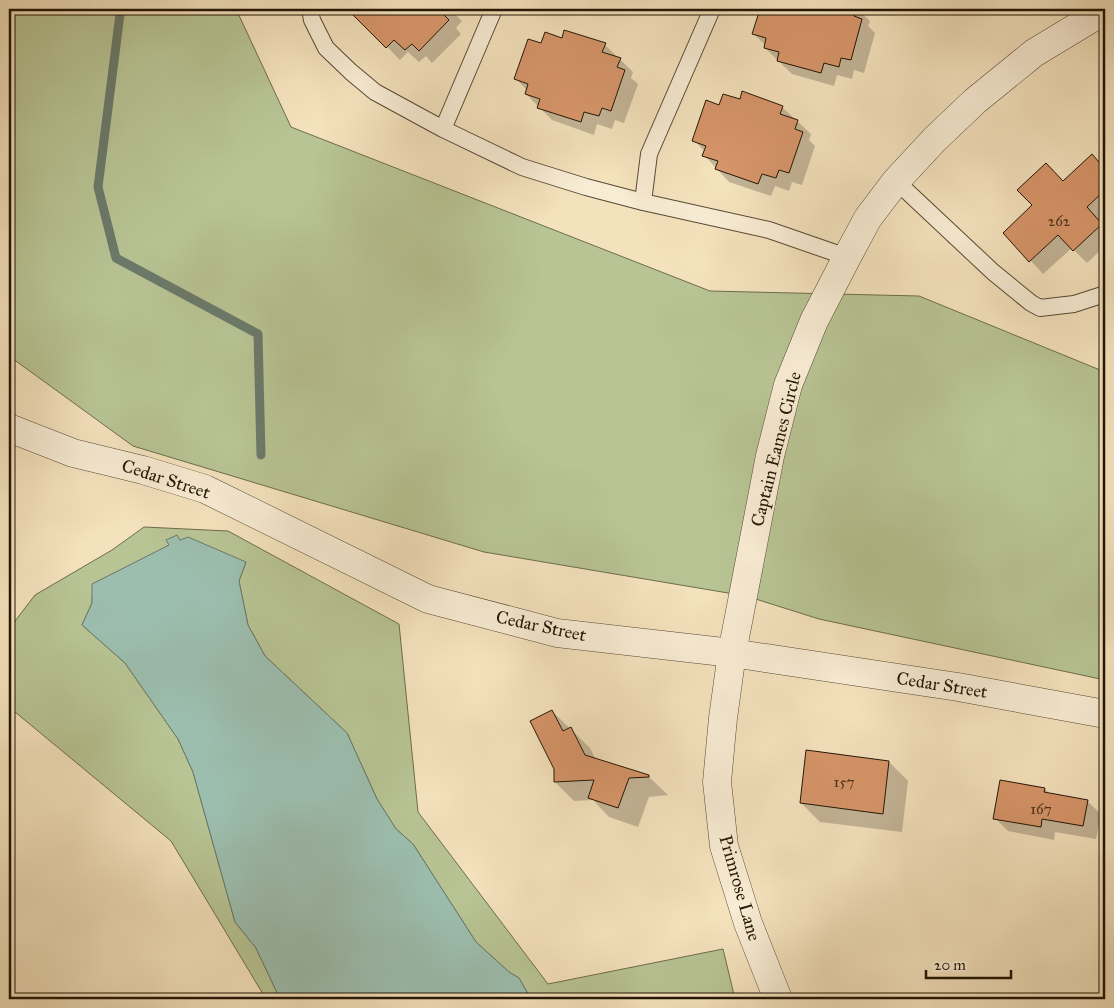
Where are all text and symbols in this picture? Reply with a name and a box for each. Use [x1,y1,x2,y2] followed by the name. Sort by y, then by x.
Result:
[1048,212,1071,230] house number: 262
[746,369,806,529] street label: Captain Eames Circle
[119,454,214,504] street label: Cedar Street
[494,606,589,646] street label: Cedar Street
[895,667,990,703] street label: Cedar Street
[834,773,854,791] house number: 157
[1030,800,1052,818] house number: 167
[714,833,766,943] street label: Primrose Lane
[926,948,1012,980] scale bar
[934,956,966,974] text: 20 m

